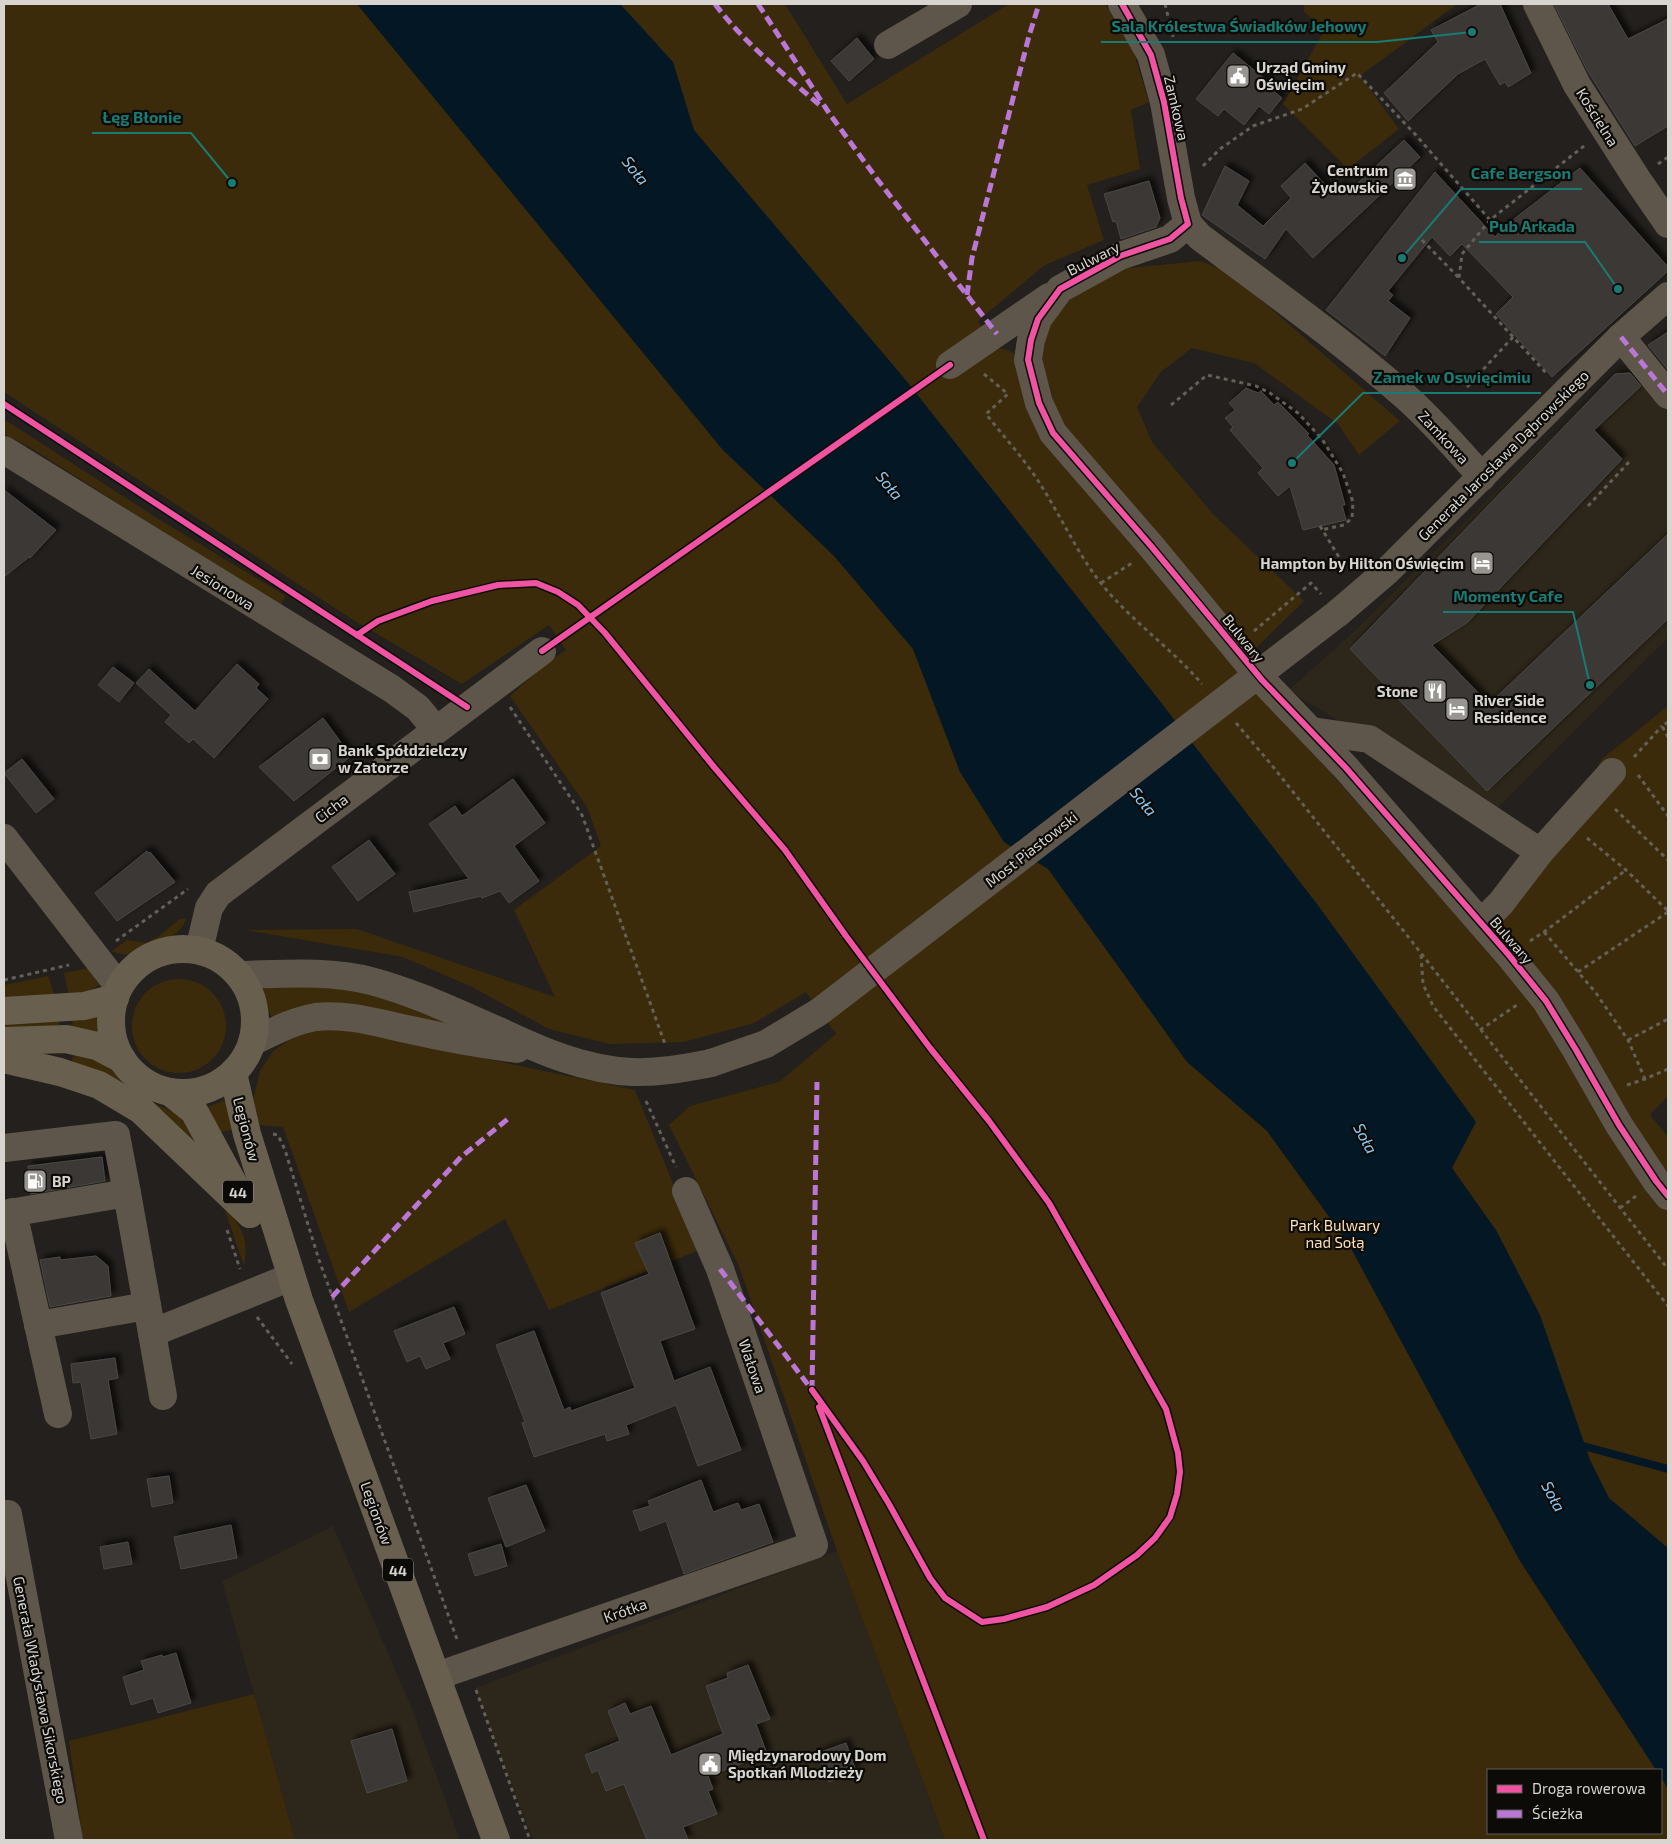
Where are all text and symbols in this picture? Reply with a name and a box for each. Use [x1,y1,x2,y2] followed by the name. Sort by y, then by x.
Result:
[1101,11,1377,42] callout: Sala Królestwa Świadków Jehowy
[1111,16,1367,36] text: Sala Królestwa Świadków Jehowy
[1256,58,1346,93] place label: Urząd Gminy Oświęcim
[1225,63,1251,89] public building icon: Urząd Gminy Oświęcim
[1161,74,1193,142] street label: Zamkowa
[1573,85,1623,149] street label: Kościelna
[92,102,191,133] callout: Łęg Błonie
[103,107,181,126] text: Łęg Błonie
[619,152,653,188] water label: Soła
[1461,158,1582,189] callout: Cafe Bergson
[1311,161,1388,197] place label: Centrum Żydowskie
[1471,163,1571,182] text: Cafe Bergson
[1392,166,1418,192] museum icon: Centrum Żydowskie
[1479,211,1585,242] callout: Pub Arkada
[1489,216,1575,235] text: Pub Arkada
[1064,237,1122,279] street label: Bulwary
[1363,362,1541,393] callout: Zamek w Oswięcimiu
[1414,366,1592,544] street label: Generała Jarosława Dąbrowskiego
[1373,367,1531,386] text: Zamek w Oswięcimiu
[1415,407,1473,467] street label: Zamkowa
[873,467,907,503] water label: Soła
[1469,550,1495,576] hotel icon: Hampton by Hilton Oświęcim
[1260,554,1464,573] place label: Hampton by Hilton Oświęcim
[188,561,258,613] street label: Jesionowa
[1443,581,1573,612] callout: Momenty Cafe
[1453,586,1563,606] text: Momenty Cafe
[1219,610,1269,666] street label: Bulwary
[1422,678,1448,704] restaurant icon: Stone
[1377,682,1418,700] place label: Stone
[1474,691,1547,726] place label: River Side Residence
[1444,696,1470,722] hotel icon: River Side Residence
[338,741,468,776] place label: Bank Spółdzielczy w Zatorze
[307,746,333,772] bank icon: Bank Spółdzielczy w Zatorze
[1127,783,1161,819] water label: Soła
[311,790,351,826] street label: Cicha
[981,807,1081,891] street label: Most Piastowski
[1487,913,1537,967] street label: Bulwary
[230,1095,264,1163] street label: Legionów
[1350,1119,1382,1157] water label: Soła
[22,1168,48,1194] fuel station icon: BP
[52,1172,71,1190] place label: BP
[223,1180,253,1204] road number: 44
[1290,1216,1380,1251] park label: Park Bulwary nad Sołą
[735,1336,771,1396] street label: Wałowa
[1538,1477,1570,1515] water label: Soła
[357,1479,397,1547] street label: Legionów
[383,1558,413,1582] road number: 44
[10,1575,72,1805] street label: Generała Władysława Sikorskiego
[601,1594,649,1626] street label: Krótka
[728,1746,887,1782] place label: Międzynarodowy Dom Spotkań Mlodzieży
[697,1751,723,1777] public building icon: Międzynarodowy Dom Spotkań Mlodzieży
[1487,1769,1662,1834] legend
[1532,1779,1646,1797] text: Droga rowerowa
[1532,1804,1583,1822] text: Ścieżka

